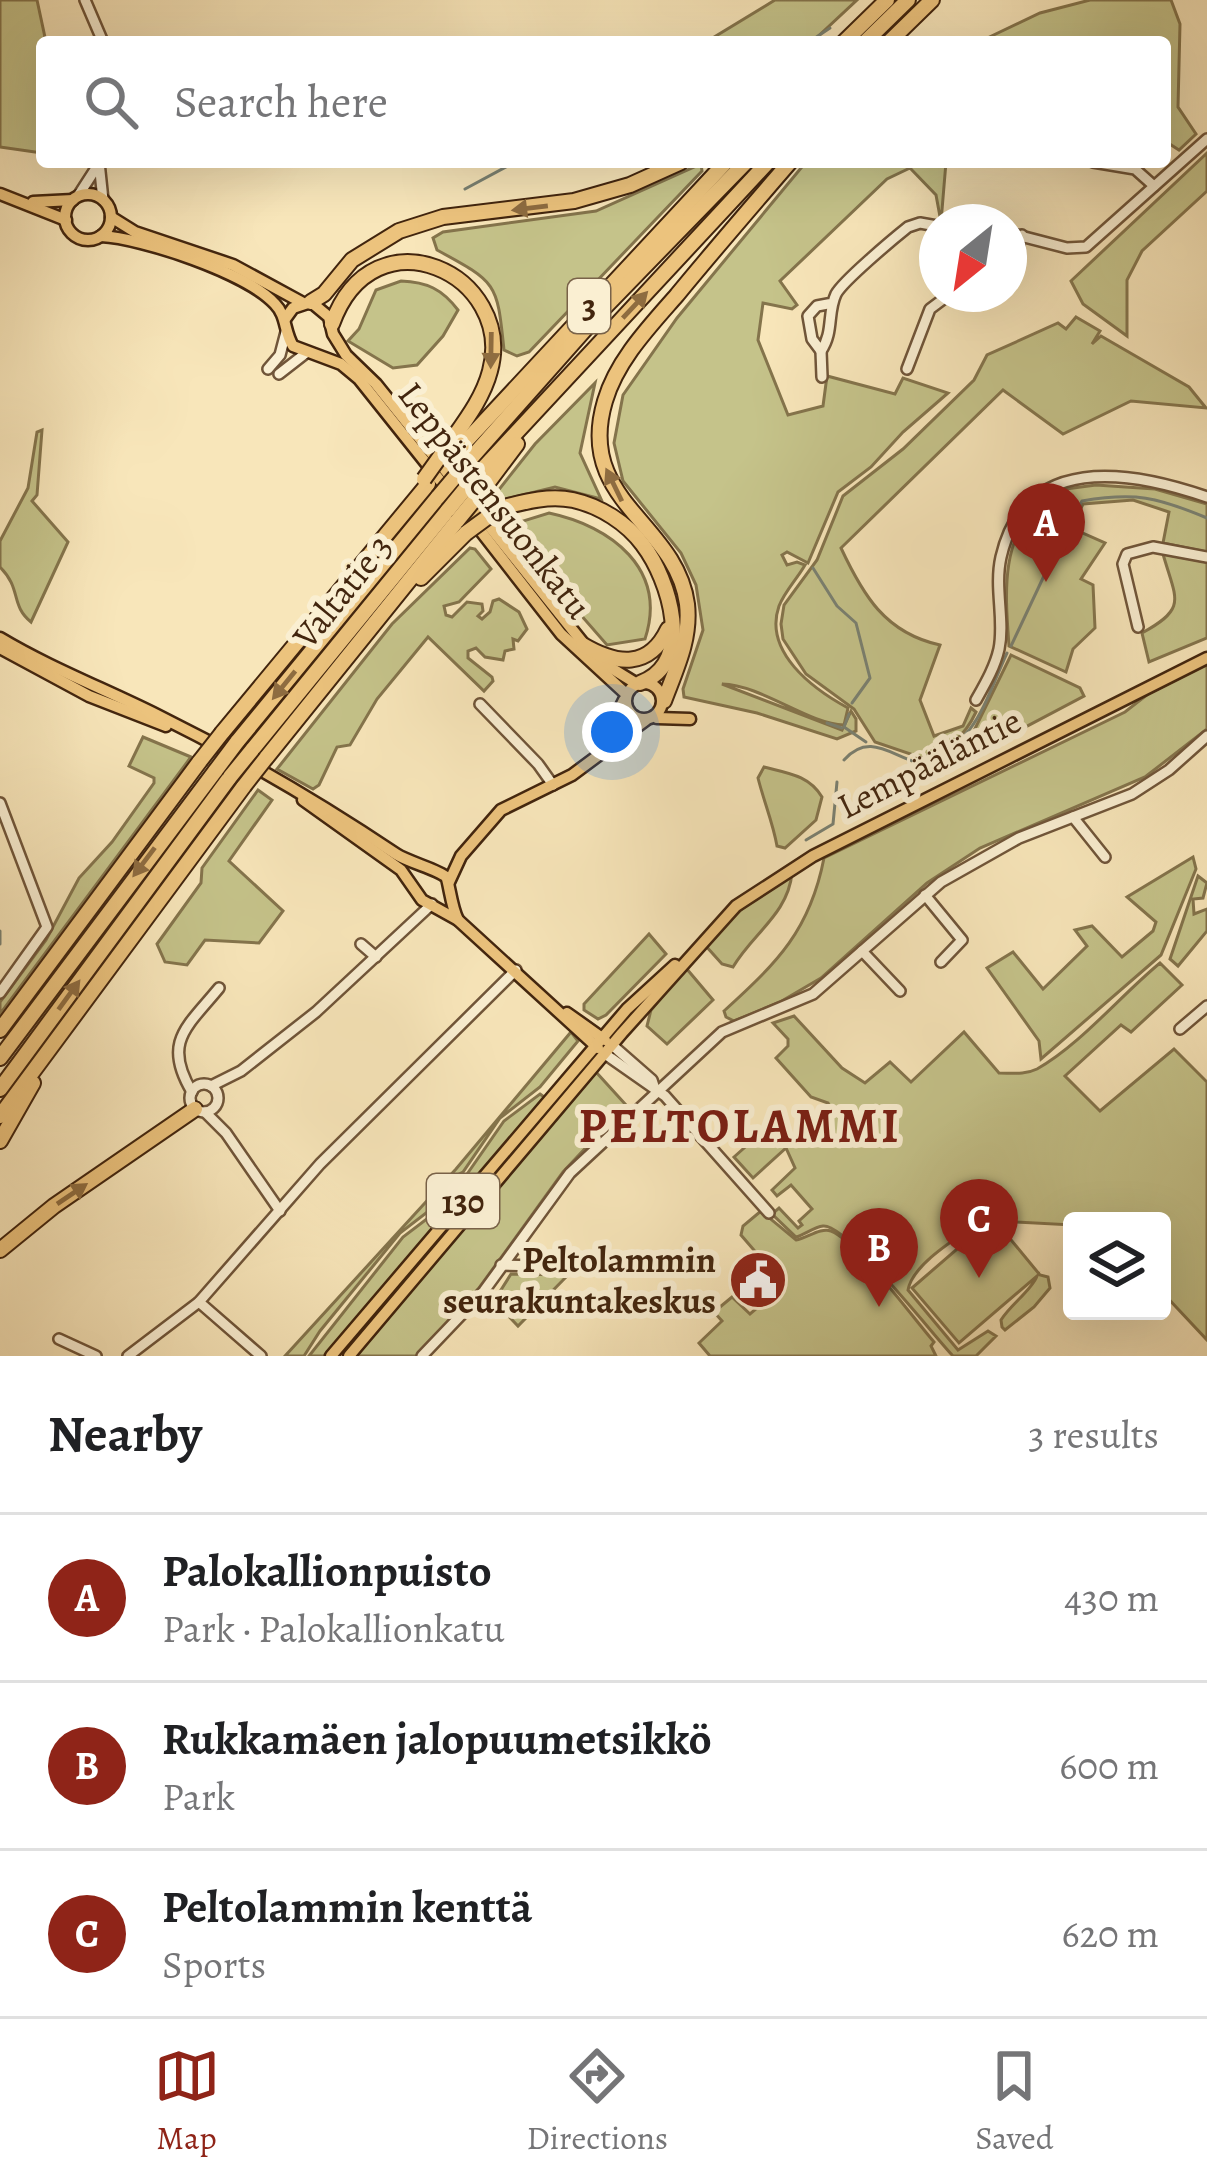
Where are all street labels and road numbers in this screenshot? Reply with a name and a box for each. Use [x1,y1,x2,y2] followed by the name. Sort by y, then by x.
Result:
[568,279,610,333] road number: 3
[387,371,603,629] street label: Leppästensuonkatu
[280,524,403,659] street label: Valtatie 3
[829,696,1029,830] street label: Lempääläntie
[427,1174,499,1228] road number: 130

